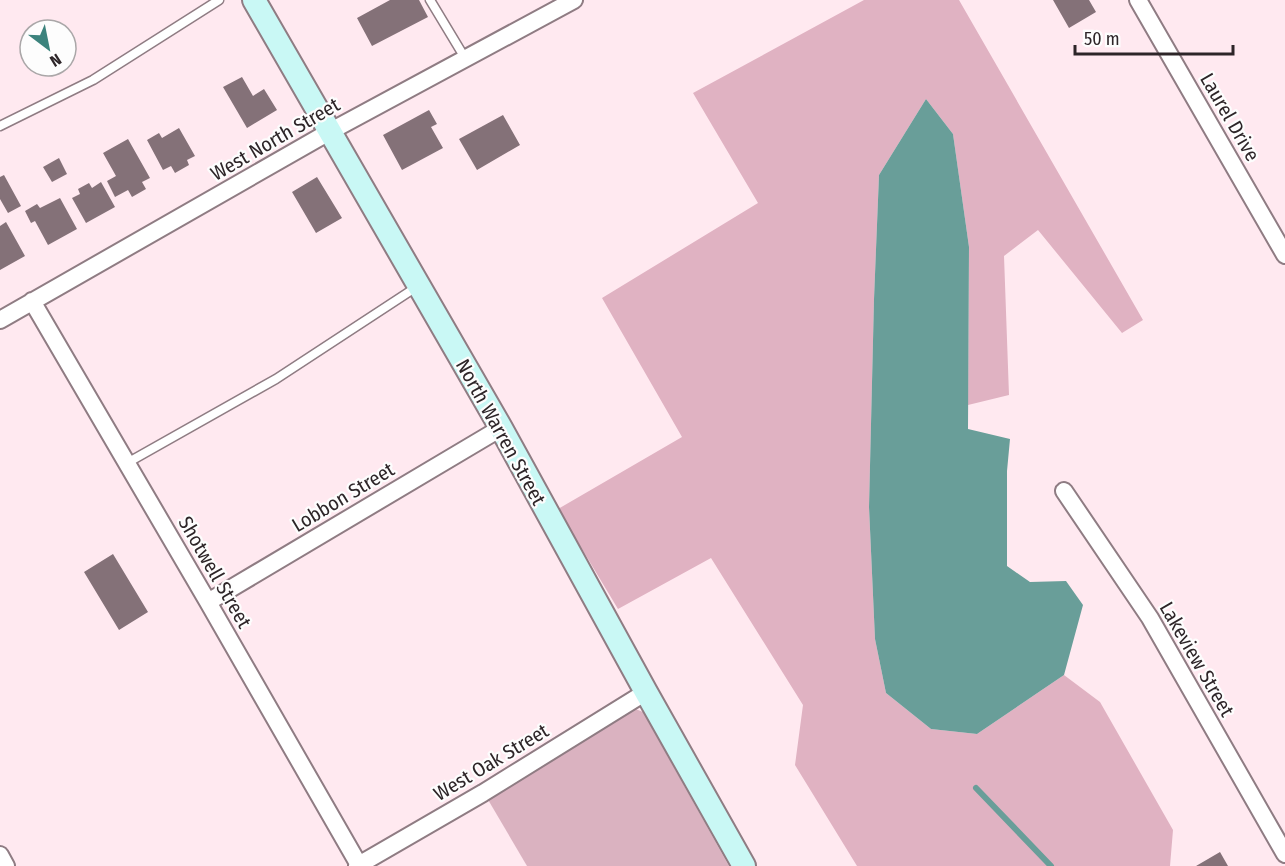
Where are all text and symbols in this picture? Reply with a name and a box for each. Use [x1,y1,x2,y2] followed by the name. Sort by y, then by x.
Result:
[18,18,78,78] north arrow
[1075,18,1232,56] scale bar
[1084,28,1120,50] text: 50 m
[47,50,65,71] text: N
[1195,69,1265,165] street label: Laurel Drive
[206,92,344,186] street label: West North Street
[451,355,551,510] street label: North Warren Street
[287,457,399,537] street label: Lobbon Street
[173,512,257,632] street label: Shotwell Street
[1155,597,1240,721] street label: Lakeview Street
[429,718,553,806] street label: West Oak Street

